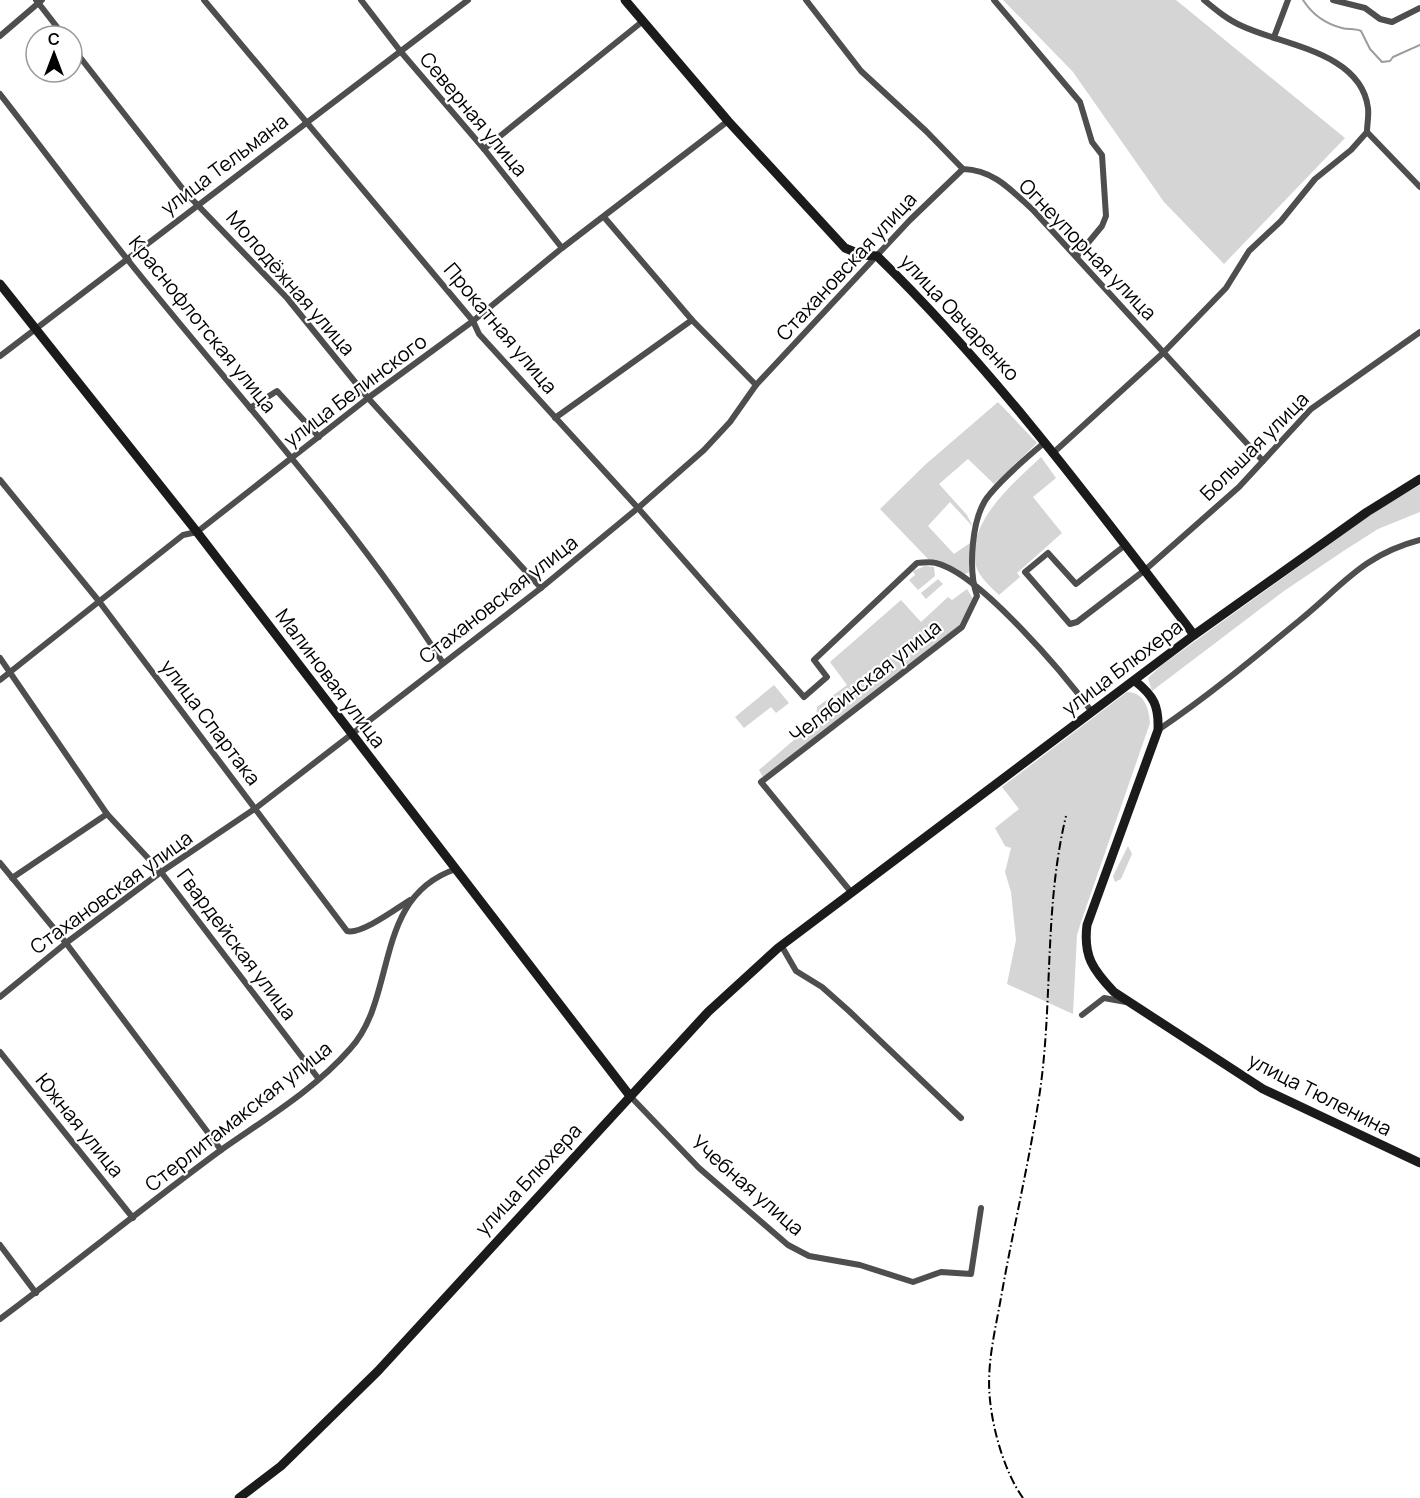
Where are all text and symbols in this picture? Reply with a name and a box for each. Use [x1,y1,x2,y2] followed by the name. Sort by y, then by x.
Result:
[24,24,84,84] north arrow
[48,28,60,50] text: С
[414,46,534,182] street label: Северная улица
[155,107,293,221] street label: улица Тельмана
[1013,172,1163,326] street label: Огнеупорная улица
[770,186,922,346] street label: Стахановская улица
[221,205,361,361] street label: Молодёжная улица
[123,230,283,418] street label: Краснофлотская улица
[894,248,1026,387] street label: улица Овчаренко
[438,257,564,399] street label: Прокатная улица
[278,327,432,453] street label: улица Белинского
[1194,386,1314,506] street label: Большая улица
[413,529,583,669] street label: Стахановская улица
[270,603,392,753] street label: Малиновая улица
[784,613,946,749] street label: Челябинская улица
[1056,613,1188,721] street label: улица Блюхера
[155,654,267,790] street label: улица Спартака
[24,824,198,960] street label: Стахановская улица
[171,863,303,1025] street label: Гвардейская улица
[139,1035,337,1197] street label: Стерлитамакская улица
[1244,1046,1396,1142] street label: улица Тюленина
[30,1067,130,1183] street label: Южная улица
[469,1117,587,1241] street label: улица Блюхера
[686,1129,810,1241] street label: Учебная улица

